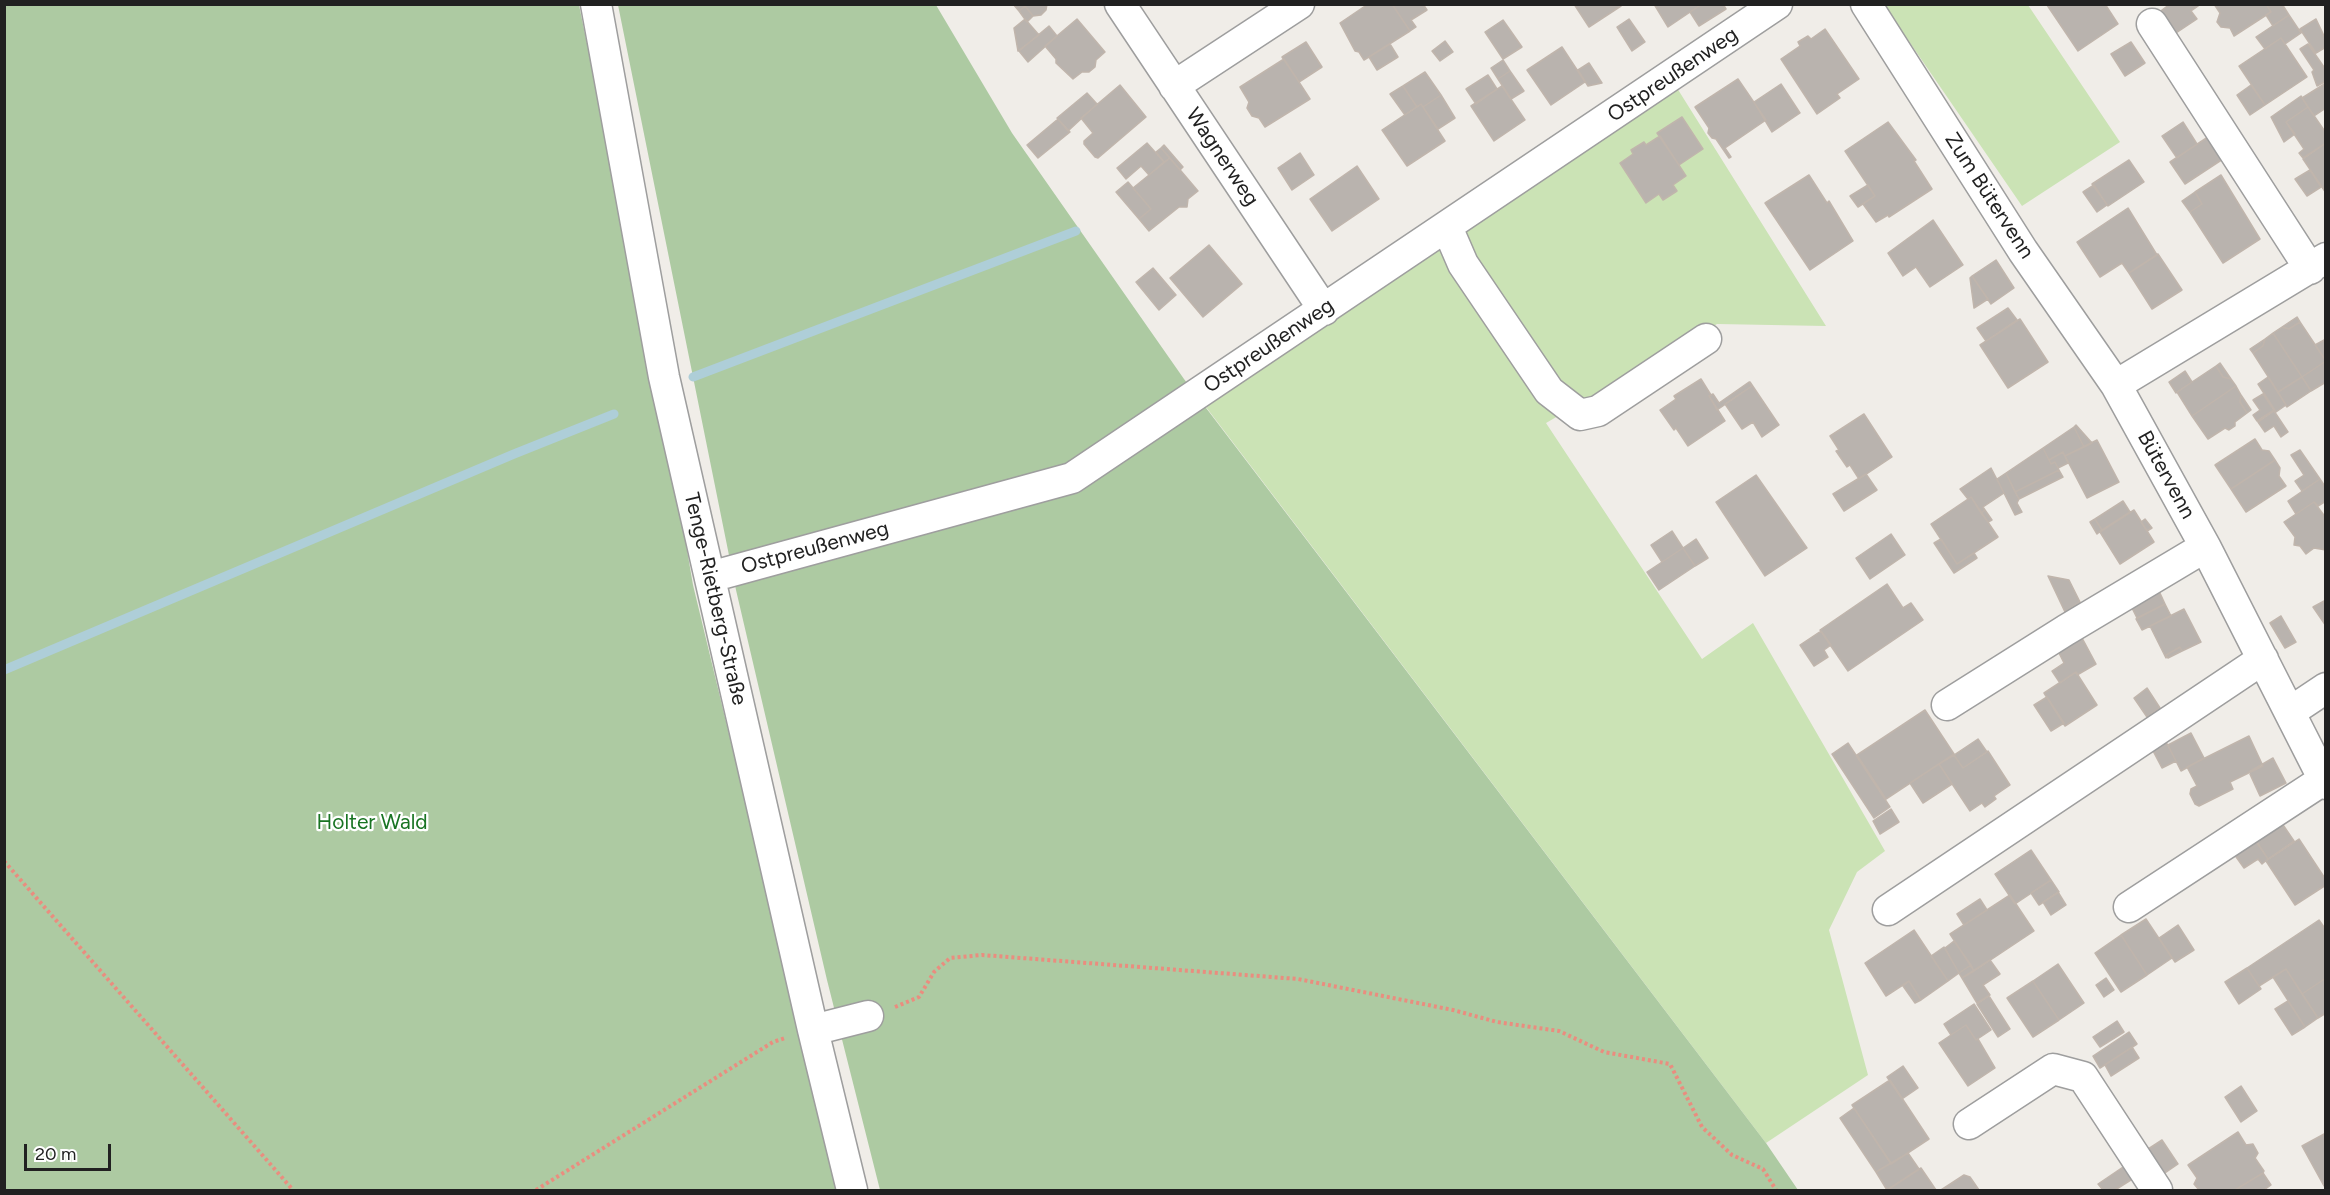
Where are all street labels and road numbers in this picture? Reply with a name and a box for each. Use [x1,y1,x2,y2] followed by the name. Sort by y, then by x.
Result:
[1603,22,1743,128] street label: Ostpreußenweg
[1180,103,1264,211] street label: Wagnerweg
[1939,128,2039,264] street label: Zum Bütervenn
[1199,293,1339,399] street label: Ostpreußenweg
[2132,427,2200,523] street label: Bütervenn
[678,490,752,708] street label: Tenge-Rietberg-Straße
[739,516,891,580] street label: Ostpreußenweg

